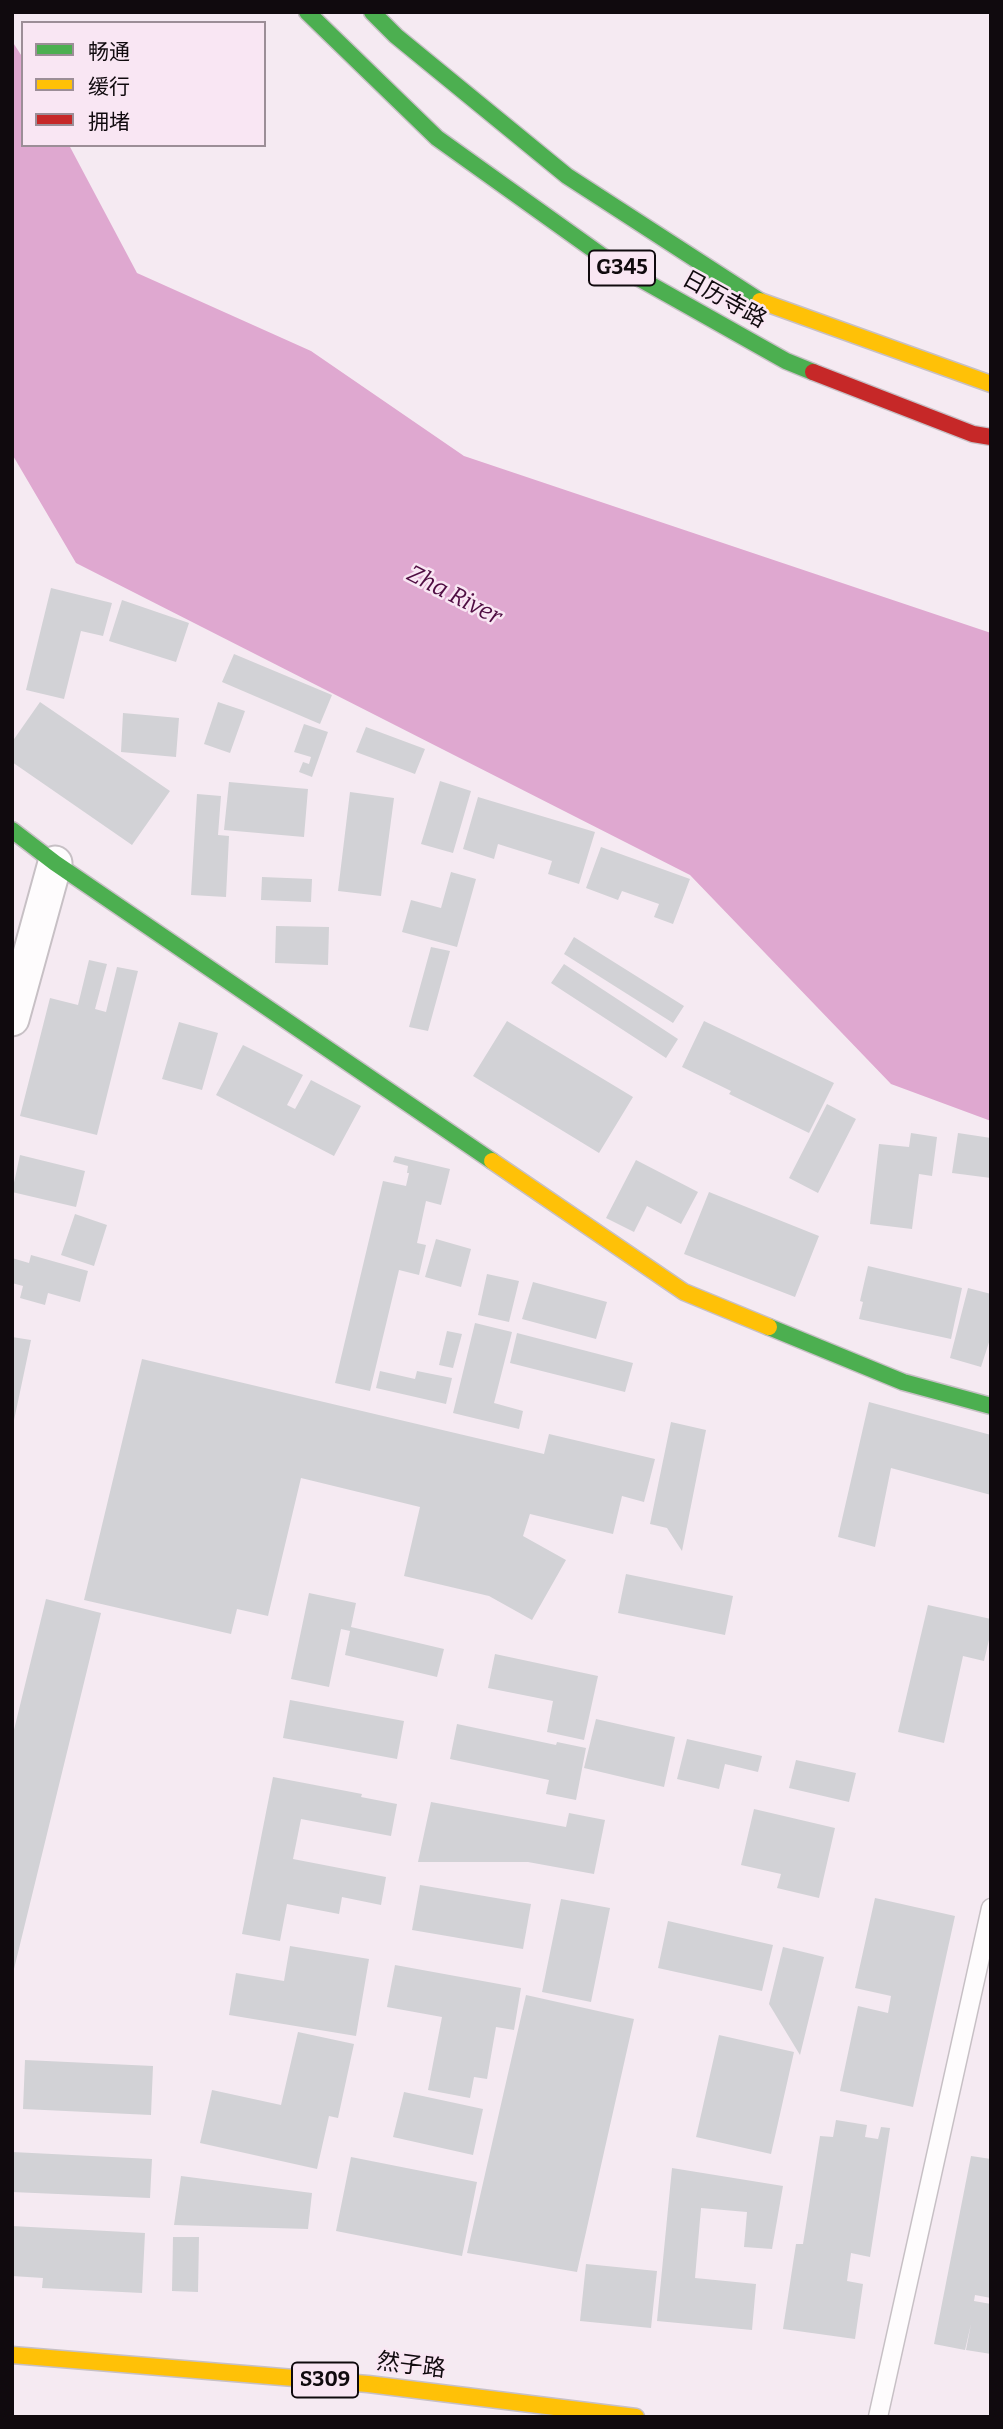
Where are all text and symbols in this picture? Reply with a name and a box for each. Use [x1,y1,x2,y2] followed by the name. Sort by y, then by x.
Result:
[21,21,266,147] legend
[88,39,130,65] text: 畅通
[88,74,130,100] text: 缓行
[88,109,130,135] text: 拥堵
[589,250,655,286] road number: G345
[677,266,771,334] street label: 日历寺路
[402,560,506,632] water label: Zha River
[375,2348,447,2384] street label: 然子路
[292,2362,358,2398] road number: S309

